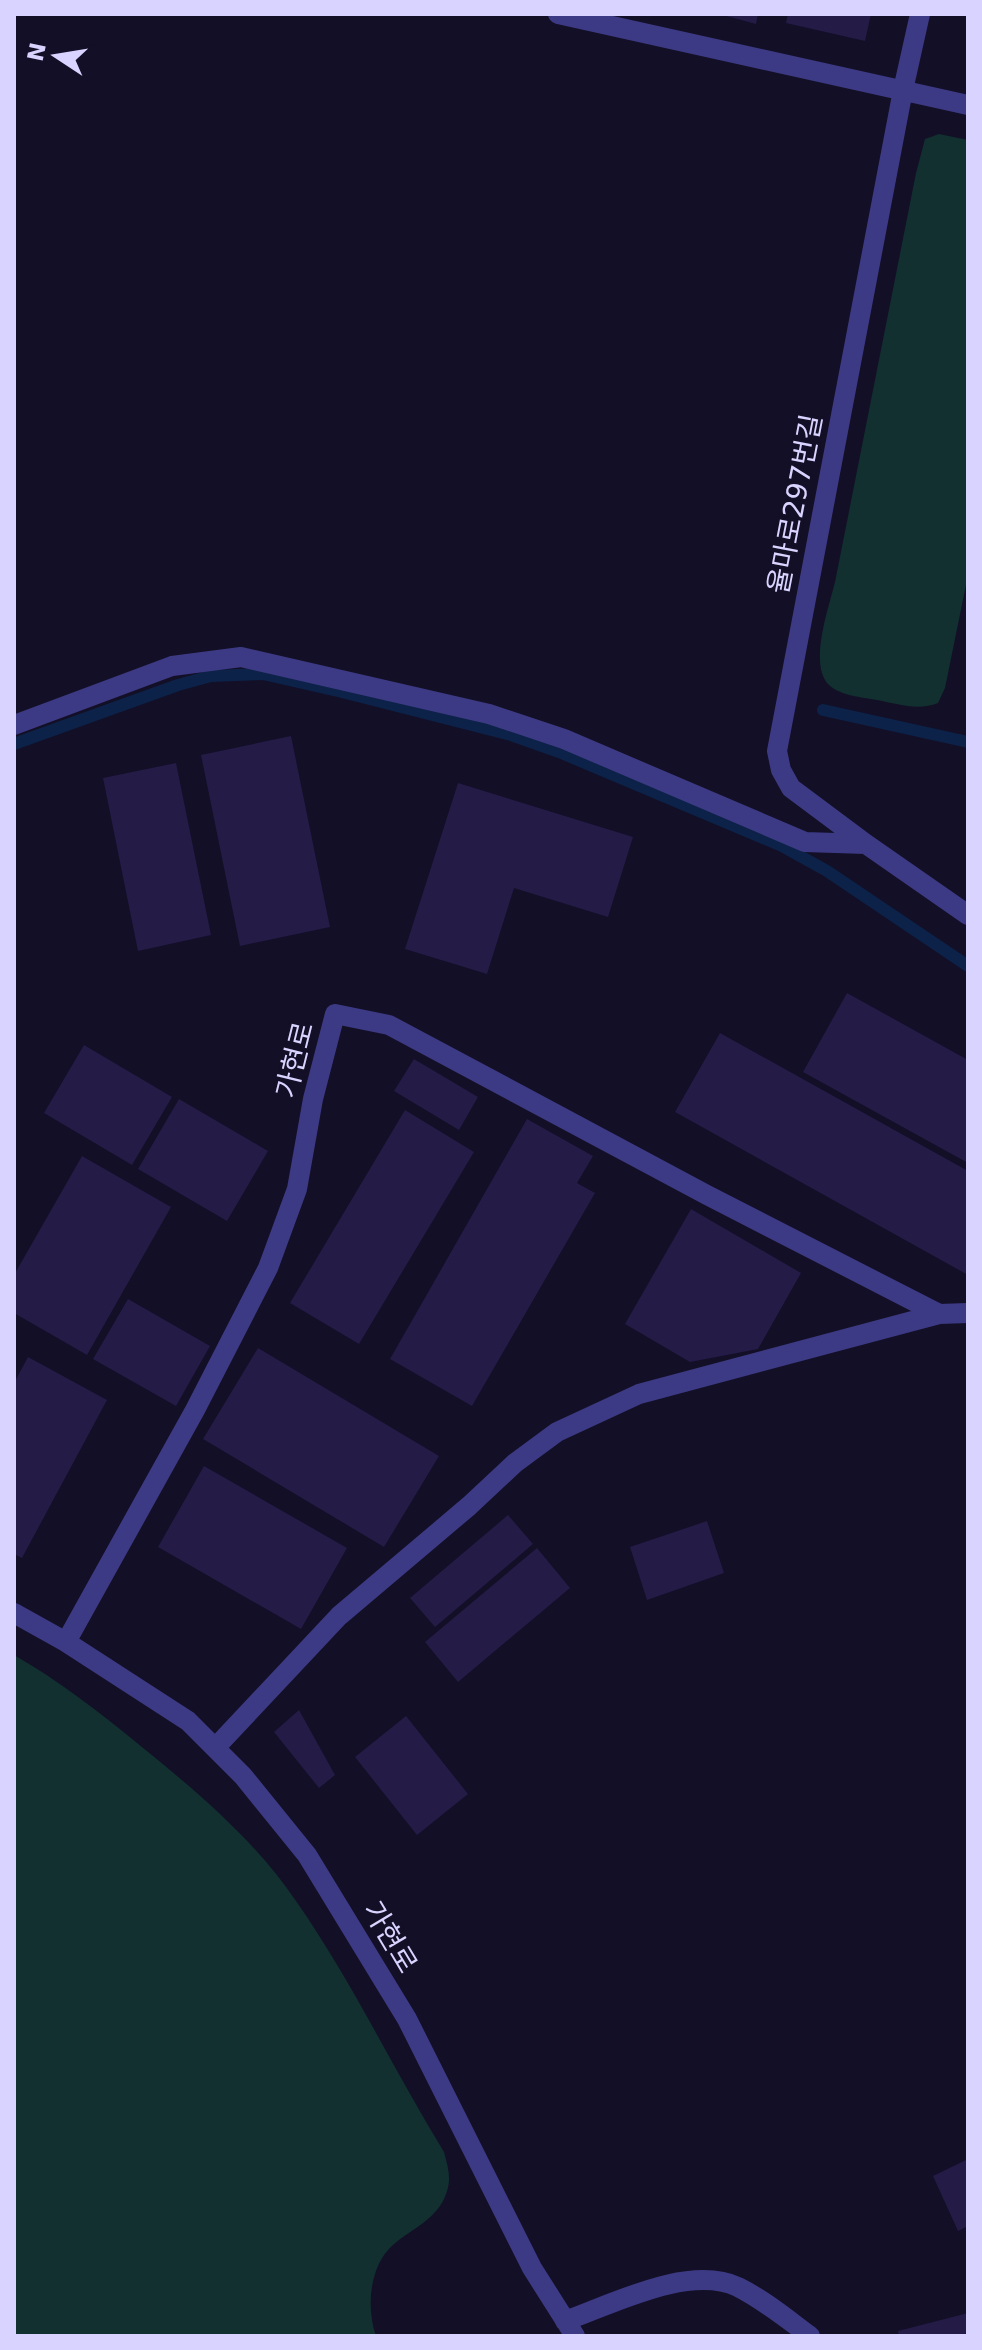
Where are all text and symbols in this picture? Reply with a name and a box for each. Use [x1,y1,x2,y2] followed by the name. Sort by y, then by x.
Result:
[16,16,96,96] north arrow
[23,40,51,64] text: N
[761,411,829,597] street label: 율마로297번길
[270,1019,320,1101] street label: 가현로
[356,1895,424,1979] street label: 가현로

